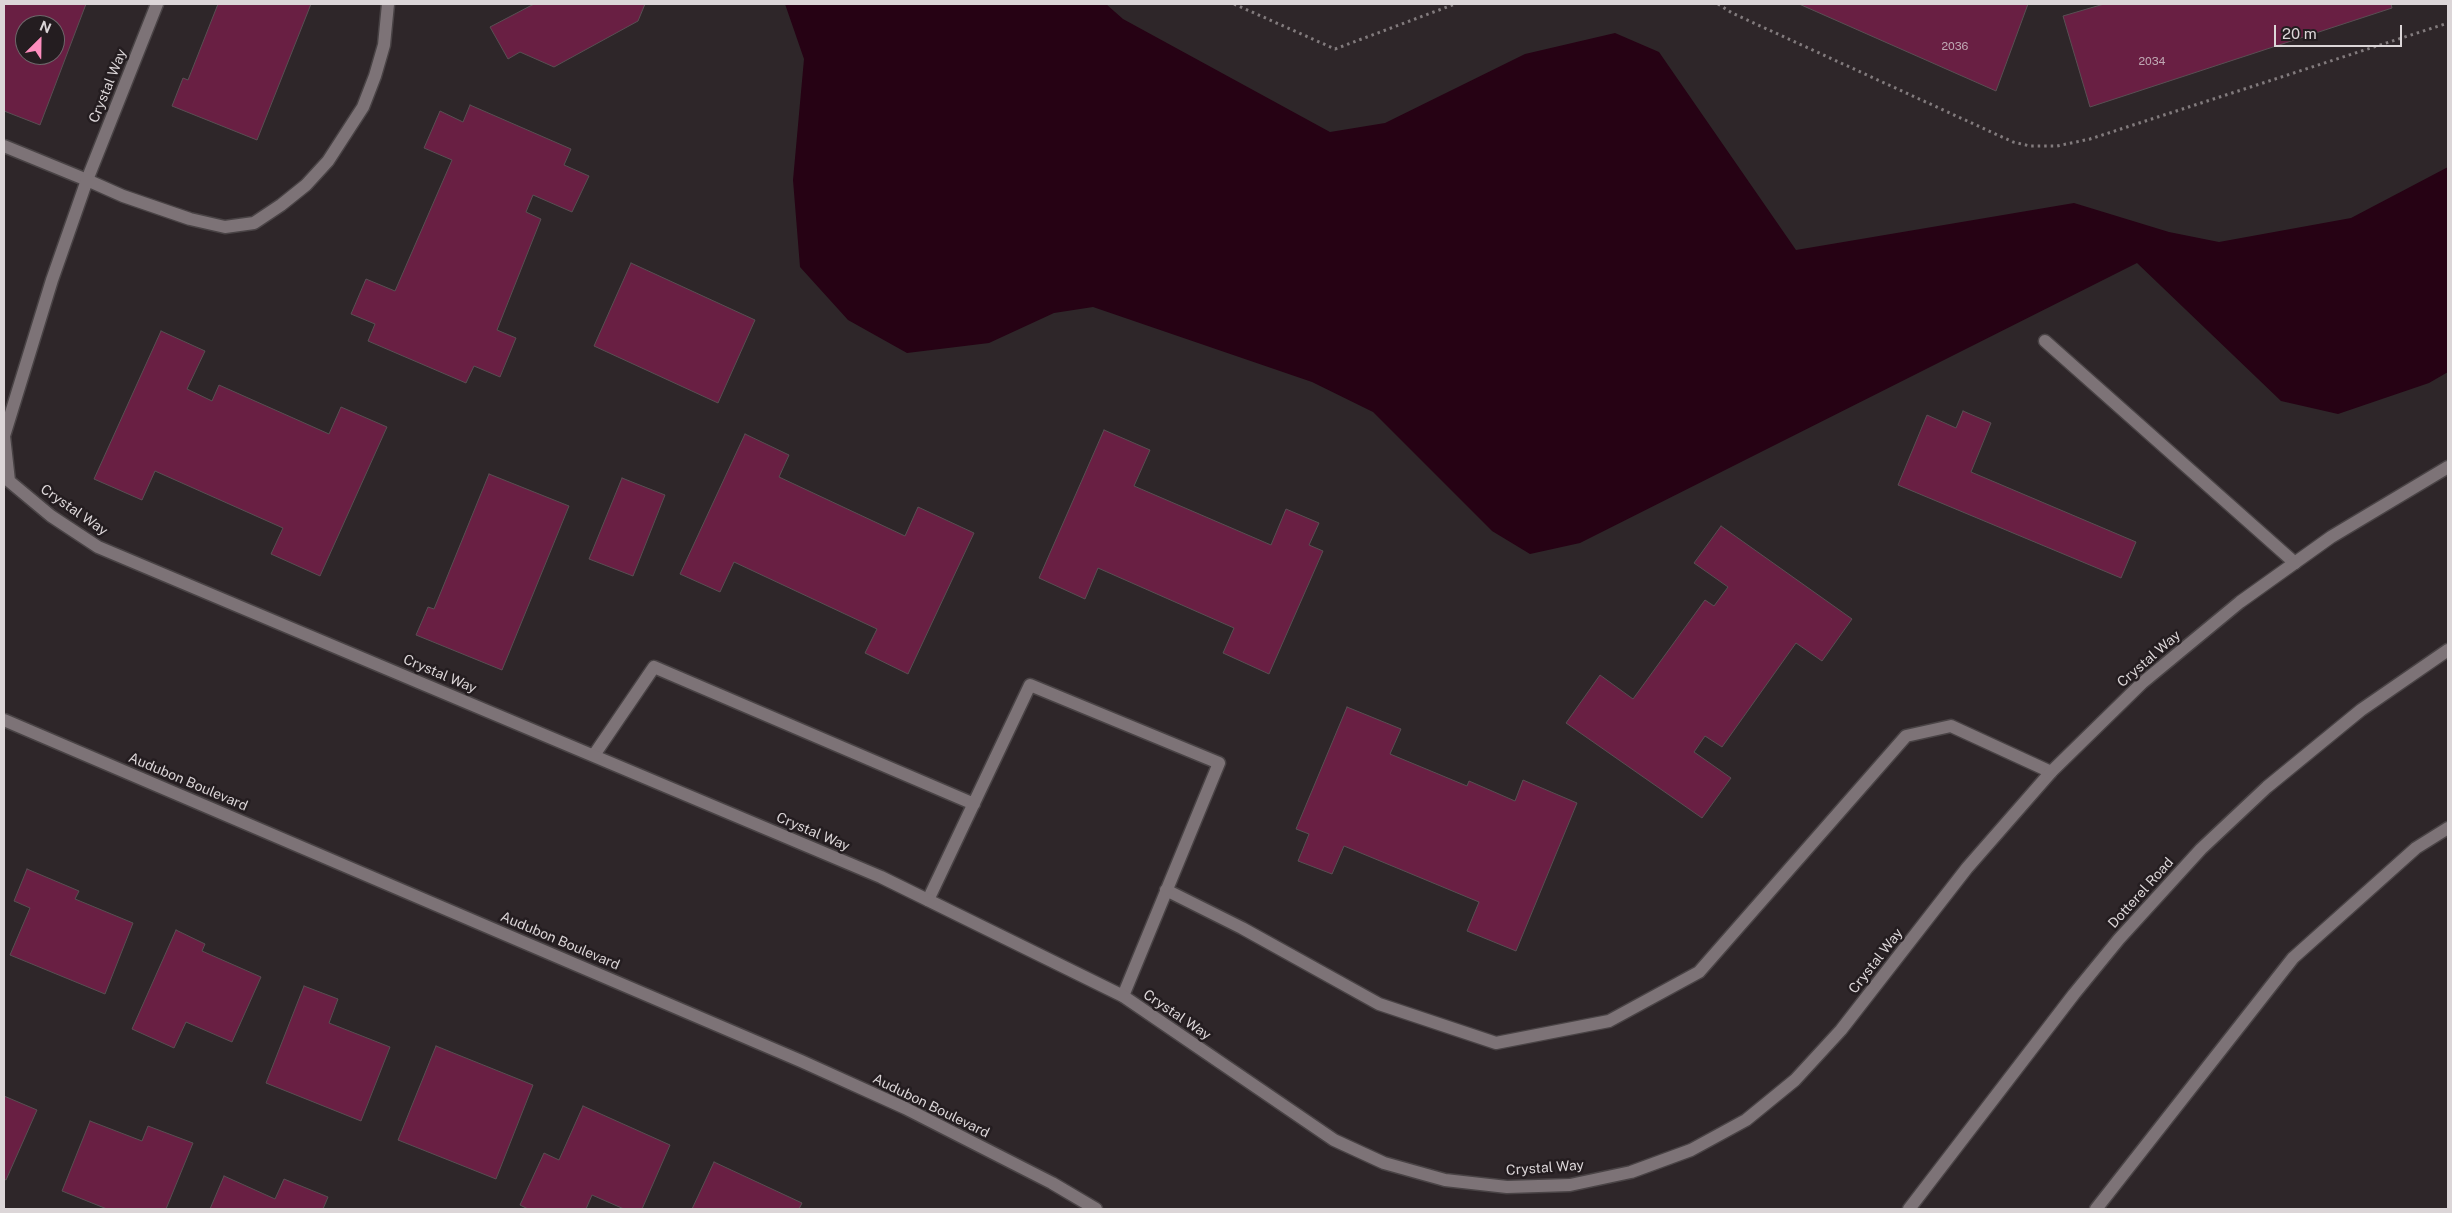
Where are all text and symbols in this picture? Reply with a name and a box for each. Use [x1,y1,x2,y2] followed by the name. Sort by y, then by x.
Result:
[15,15,65,65] north arrow
[2277,15,2404,47] scale bar
[37,18,54,37] text: N
[2282,25,2317,42] text: 20 m
[1942,40,1968,54] house number: 2036
[86,47,130,125] street label: Crystal Way
[2138,55,2166,69] house number: 2034
[37,481,111,539] street label: Crystal Way
[2114,627,2184,691] street label: Crystal Way
[401,651,479,697] street label: Crystal Way
[126,749,250,815] street label: Audubon Boulevard
[774,809,852,855] street label: Crystal Way
[2105,854,2177,932] street label: Dotterel Road
[498,908,622,974] street label: Audubon Boulevard
[1845,925,1907,997] street label: Crystal Way
[1140,986,1214,1044] street label: Crystal Way
[870,1070,992,1142] street label: Audubon Boulevard
[1505,1157,1585,1179] street label: Crystal Way

